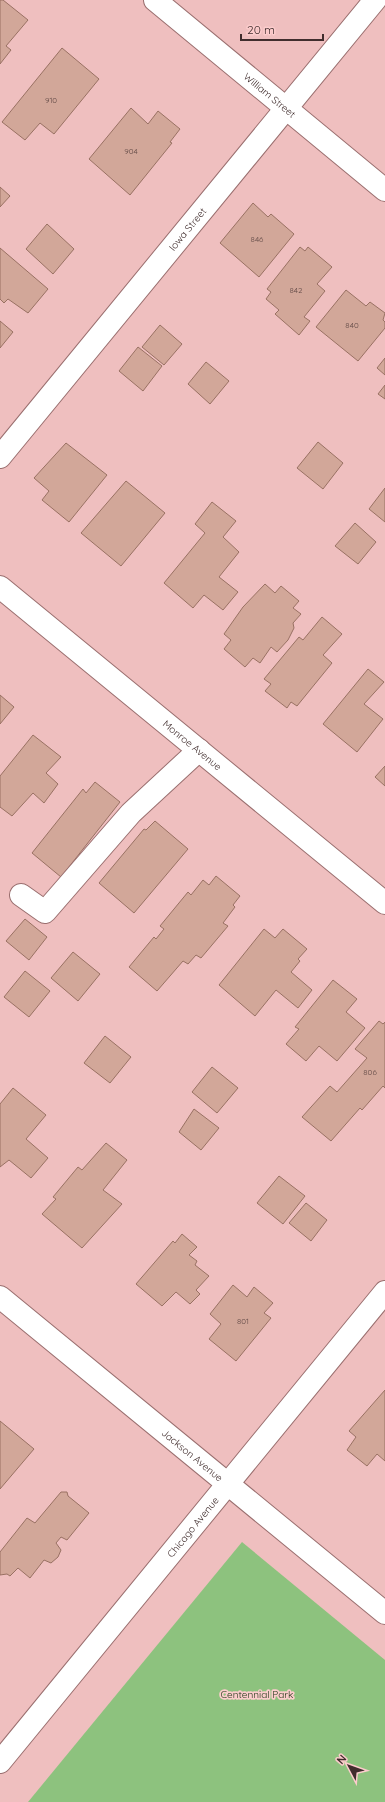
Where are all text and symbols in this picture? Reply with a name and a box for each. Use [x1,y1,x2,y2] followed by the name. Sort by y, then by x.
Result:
[241,16,323,42] scale bar
[247,22,275,37] text: 20 m
[241,70,299,121] street label: William Street
[45,95,57,105] house number: 910
[124,146,138,156] house number: 904
[166,204,210,254] street label: Iowa Street
[251,234,264,244] house number: 846
[290,285,303,295] house number: 842
[345,320,359,330] house number: 840
[160,717,225,774] street label: Monroe Avenue
[363,1067,377,1077] house number: 806
[237,1316,249,1326] house number: 801
[159,1426,226,1485] street label: Jackson Avenue
[164,1494,222,1560] street label: Chicago Avenue
[221,1688,293,1701] park label: Centennial Park
[329,1746,369,1786] north arrow
[334,1752,349,1767] text: N

